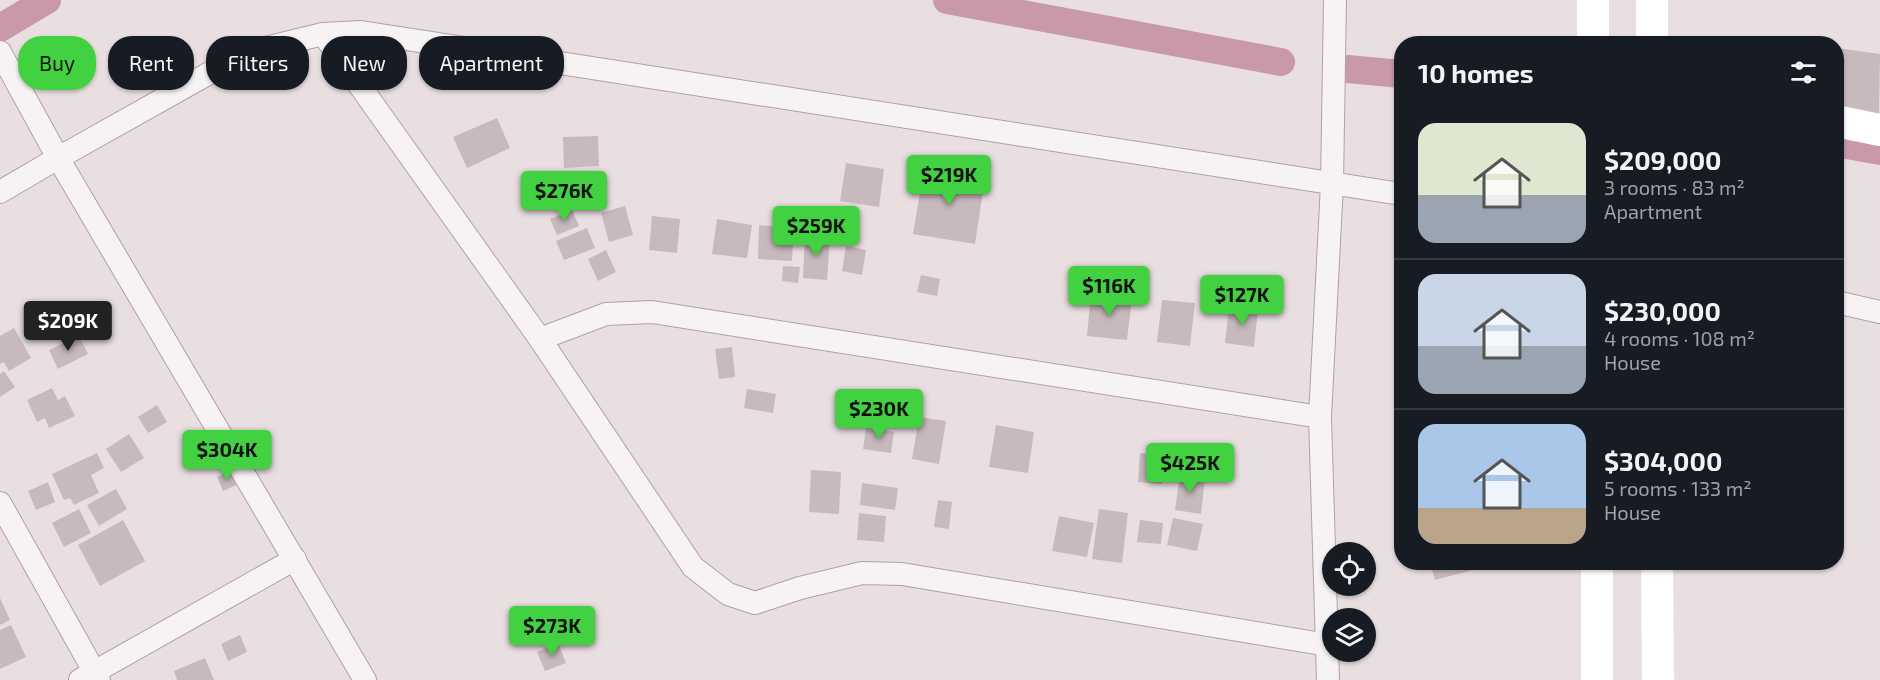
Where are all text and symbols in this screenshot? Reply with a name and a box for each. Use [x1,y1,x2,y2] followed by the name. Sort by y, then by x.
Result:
[18,36,96,90] chip: Buy
[108,36,194,90] chip: Rent
[206,36,309,90] chip: Filters
[321,36,407,90] chip: New
[419,36,564,90] chip: Apartment
[1787,56,1820,89] icon: filters
[1418,57,1534,88] text: 10 homes
[1604,144,1721,175] text: $209,000
[1466,147,1538,219] icon: home
[907,155,991,206] pin: $219K
[921,162,977,186] text: $219K
[522,171,606,222] pin: $276K
[1604,175,1745,199] text: 3 rooms · 83 m²
[535,178,593,202] text: $276K
[1604,199,1702,223] text: Apartment
[774,206,858,257] pin: $259K
[787,213,845,237] text: $259K
[1067,266,1151,317] pin: $116K
[1082,273,1136,297] text: $116K
[1200,275,1284,326] pin: $127K
[1214,282,1270,306] text: $127K
[1604,295,1721,326] text: $230,000
[1466,298,1538,370] icon: home
[26,301,110,352] pin: $209K
[38,308,98,332] text: $209K
[1604,326,1755,350] text: 4 rooms · 108 m²
[1604,350,1661,374] text: House
[837,389,921,440] pin: $230K
[849,396,909,420] text: $230K
[185,430,269,481] pin: $304K
[197,437,257,461] text: $304K
[1148,443,1232,494] pin: $425K
[1604,445,1722,476] text: $304,000
[1466,448,1538,520] icon: home
[1160,450,1220,474] text: $425K
[1604,476,1751,500] text: 5 rooms · 133 m²
[1604,500,1661,524] text: House
[1322,542,1376,662] map controls
[1322,542,1376,596] button: locate
[510,606,594,657] pin: $273K
[1322,608,1376,662] button: layers
[523,613,581,637] text: $273K

